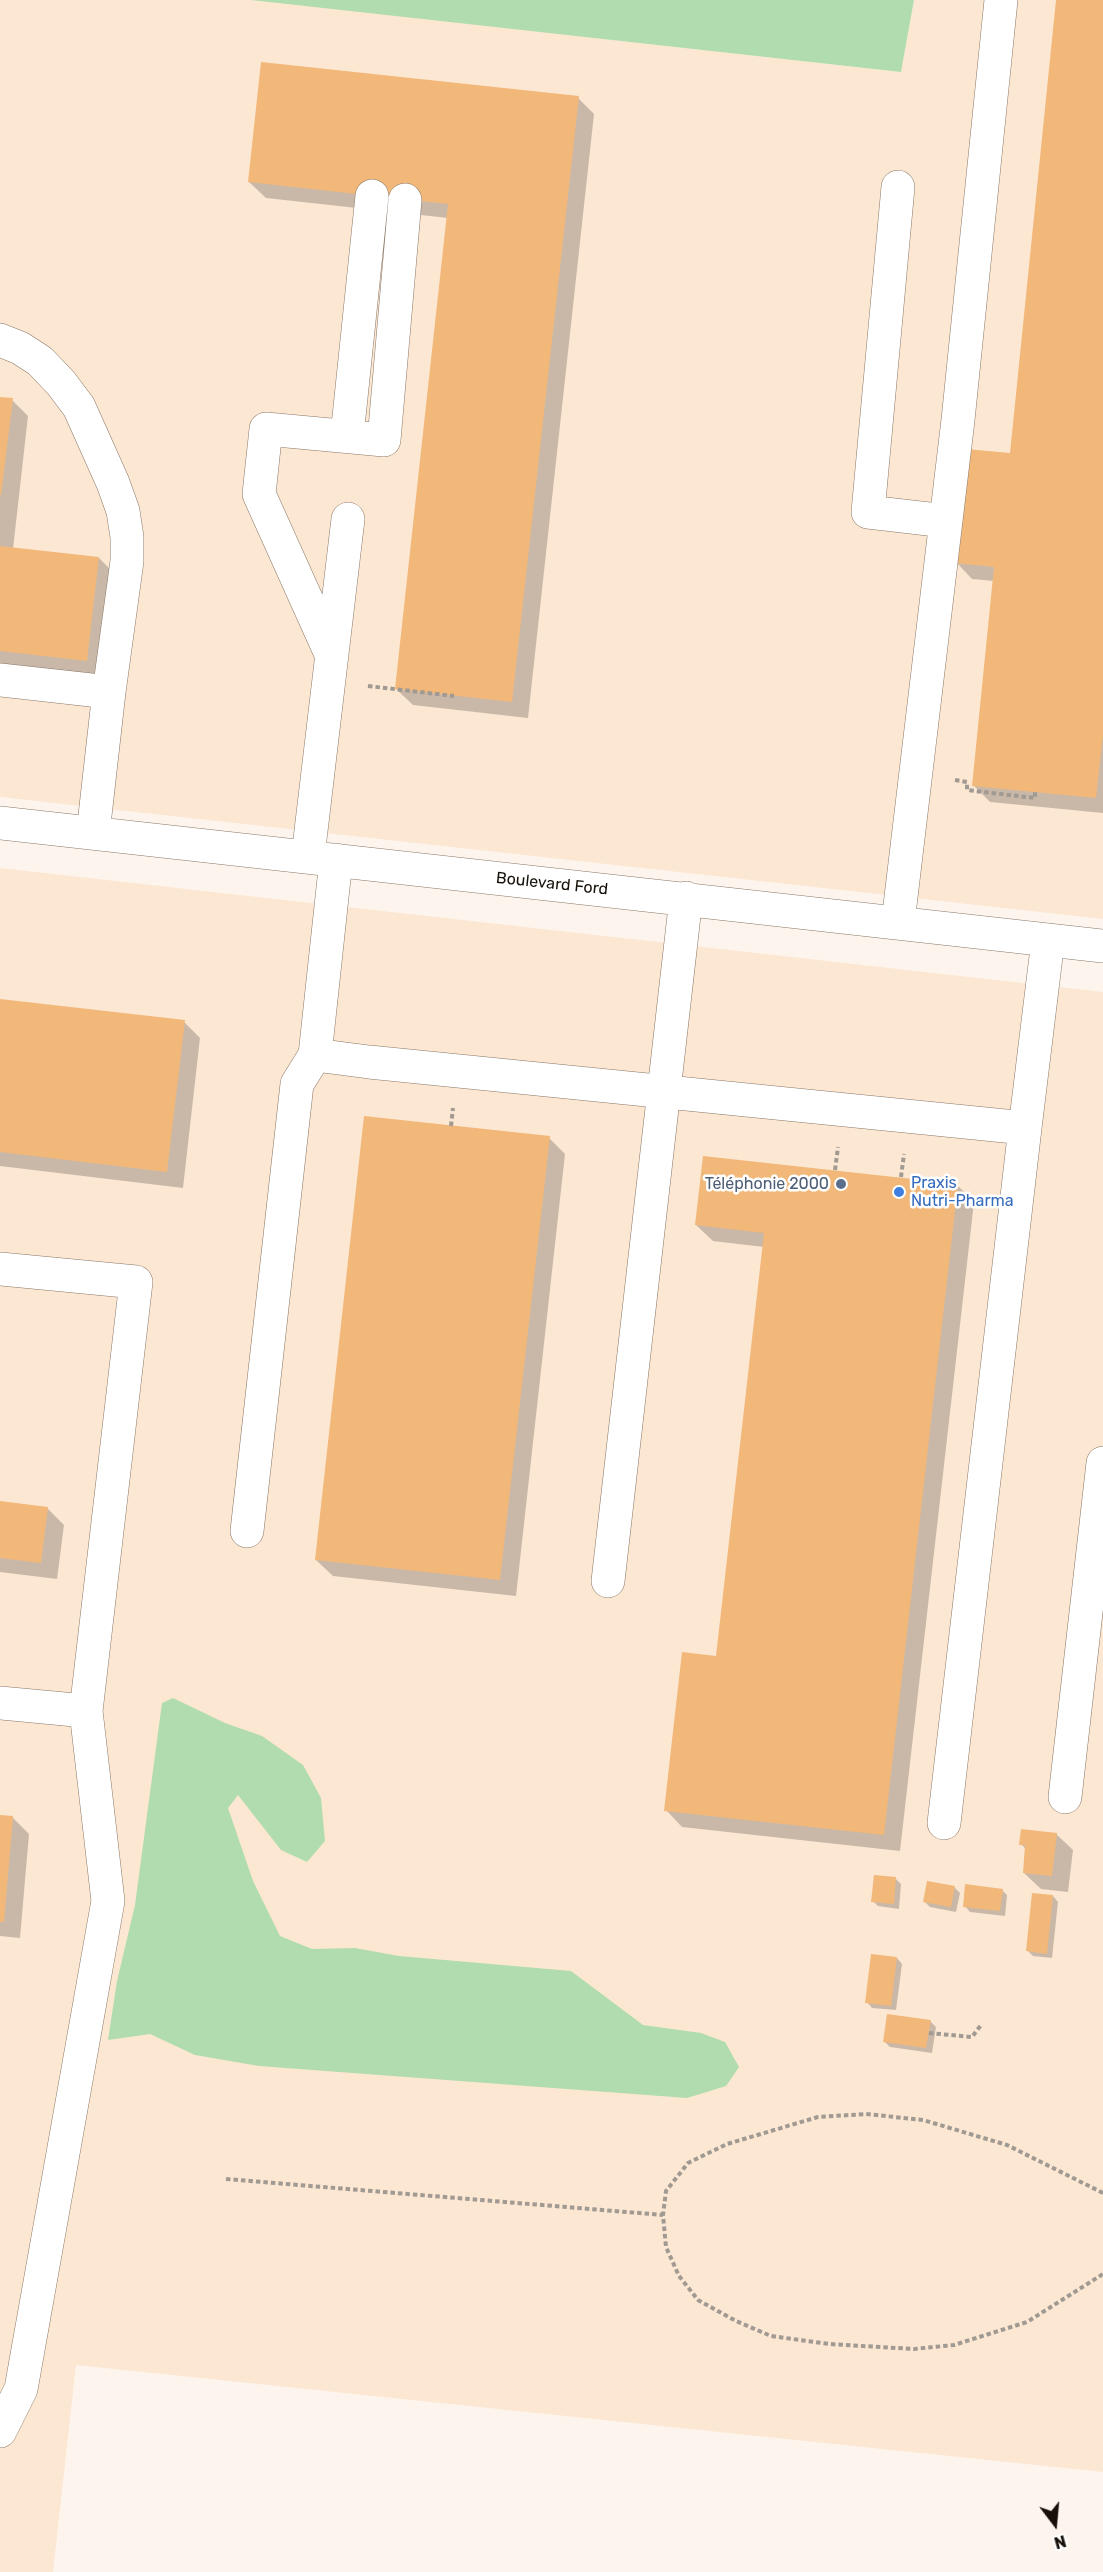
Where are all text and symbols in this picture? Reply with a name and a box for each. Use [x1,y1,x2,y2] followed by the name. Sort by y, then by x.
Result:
[495,869,609,899] street label: Boulevard Ford
[911,1173,1014,1211] place label: Praxis Nutri-Pharma
[705,1174,829,1194] place label: Téléphonie 2000
[834,1177,848,1191] marker: Téléphonie 2000
[892,1185,906,1199] marker: Praxis Nutri-Pharma
[1025,2494,1085,2554] north arrow
[1052,2531,1068,2553] text: N

